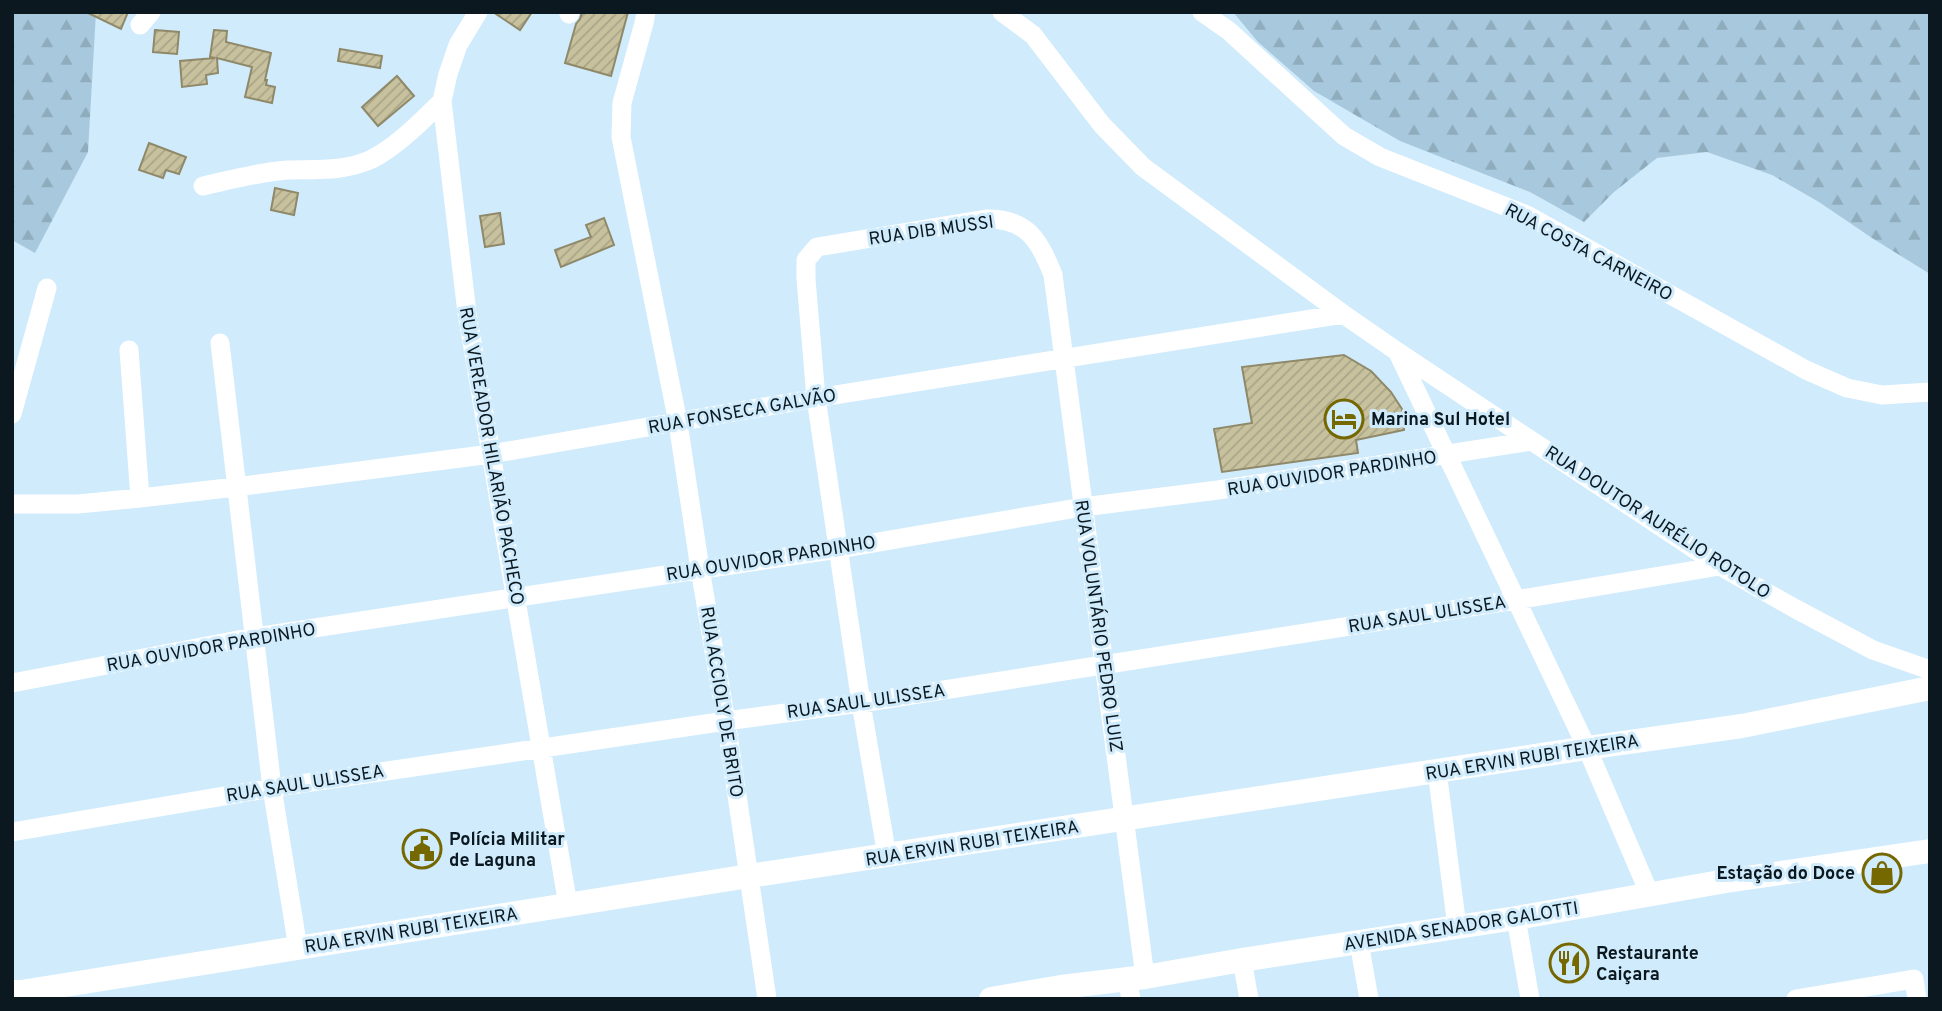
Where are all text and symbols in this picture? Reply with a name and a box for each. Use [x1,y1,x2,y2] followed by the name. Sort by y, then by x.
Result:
[1500,199,1676,307] street label: RUA COSTA CARNEIRO
[867,211,995,252] street label: RUA DIB MUSSI
[453,305,530,607] street label: RUA VEREADOR HILARIÃO PACHECO
[646,383,838,440] street label: RUA FONSECA GALVÃO
[1323,398,1365,440] hotel icon: Marina Sul Hotel
[1371,409,1510,432] place label: Marina Sul Hotel
[1540,440,1775,605] street label: RUA DOUTOR AURÉLIO ROTOLO
[1226,447,1439,502] street label: RUA OUVIDOR PARDINHO
[1068,498,1129,754] street label: RUA VOLUNTÁRIO PEDRO LUIZ
[665,532,878,587] street label: RUA OUVIDOR PARDINHO
[1347,592,1508,639] street label: RUA SAUL ULISSEA
[694,605,747,799] street label: RUA ACCIOLY DE BRITO
[105,619,318,678] street label: RUA OUVIDOR PARDINHO
[786,680,947,725] street label: RUA SAUL ULISSEA
[1424,730,1641,787] street label: RUA ERVIN RUBI TEIXEIRA
[225,761,386,808] street label: RUA SAUL ULISSEA
[864,816,1081,873] street label: RUA ERVIN RUBI TEIXEIRA
[401,828,443,870] public building icon: Polícia Militar de Laguna
[449,829,565,873] place label: Polícia Militar de Laguna
[1861,852,1903,894] shop icon: Estação do Doce
[1716,863,1855,886] place label: Estação do Doce
[1342,898,1580,957] street label: AVENIDA SENADOR GALOTTI
[303,903,520,960] street label: RUA ERVIN RUBI TEIXEIRA
[1548,942,1590,984] restaurant icon: Restaurante Caiçara
[1596,943,1699,987] place label: Restaurante Caiçara

